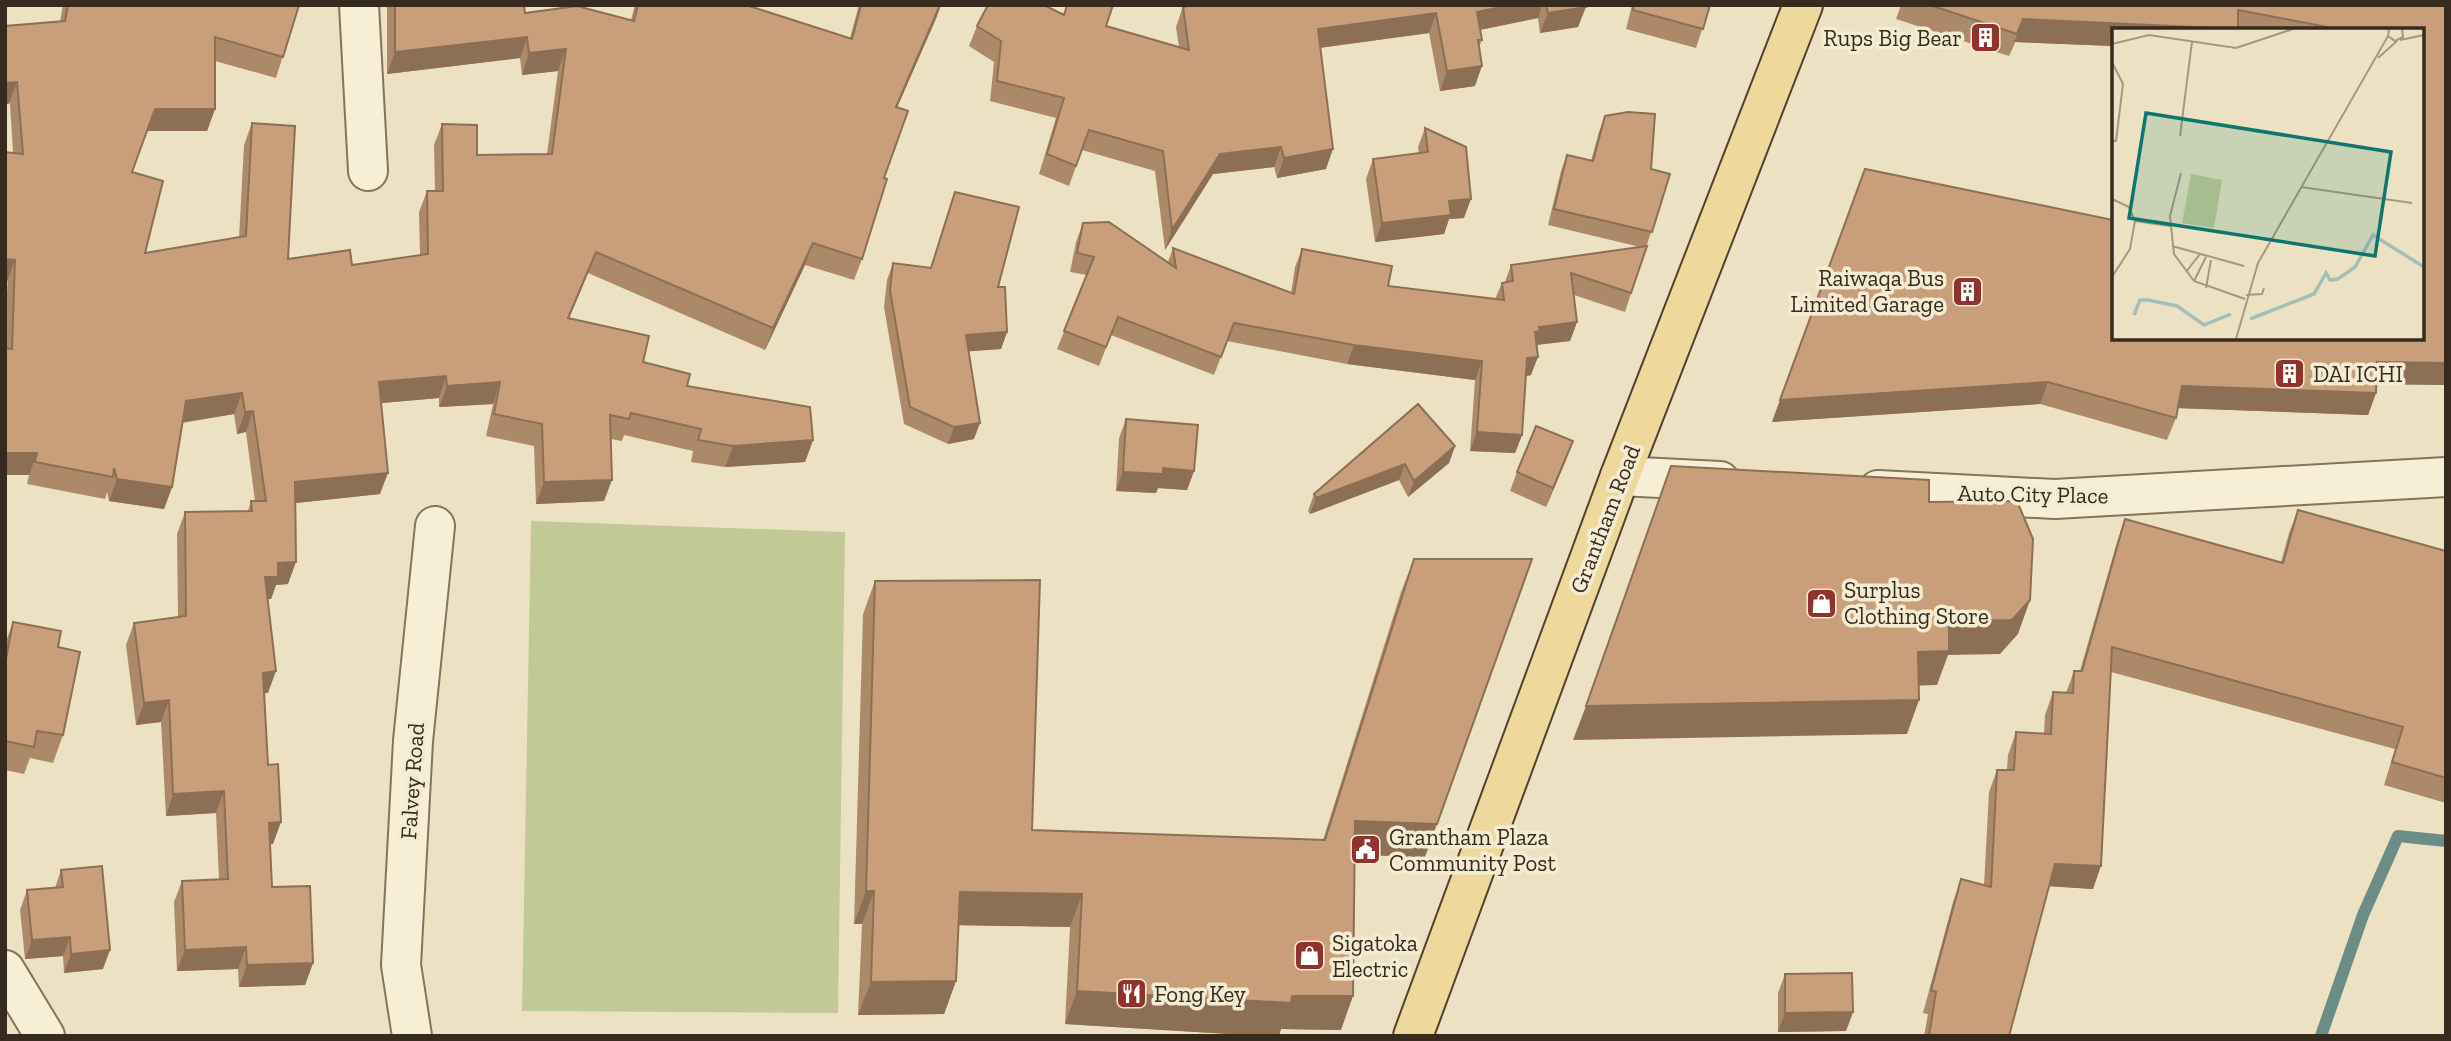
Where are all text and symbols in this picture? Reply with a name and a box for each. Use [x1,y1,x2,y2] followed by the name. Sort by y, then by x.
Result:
[1968,21,2002,55] building icon: Rups Big Bear
[1823,24,1962,52] place label: Rups Big Bear
[2112,28,2423,340] inset map
[1790,264,1944,318] place label: Raiwaqa Bus Limited Garage
[1950,274,1984,308] building icon: Raiwaqa Bus Limited Garage
[2273,357,2307,391] building icon: DAI ICHI
[2313,360,2403,388] place label: DAI ICHI
[1564,440,1646,597] street label: Grantham Road
[1957,479,2109,509] street label: Auto City Place
[1844,576,1989,630] place label: Surplus Clothing Store
[1804,586,1838,620] shop icon: Surplus Clothing Store
[394,721,430,840] street label: Falvey Road
[1389,823,1556,877] place label: Grantham Plaza Community Post
[1349,833,1383,867] public building icon: Grantham Plaza Community Post
[1332,929,1418,983] place label: Sigatoka Electric
[1292,939,1326,973] shop icon: Sigatoka Electric
[1114,977,1148,1011] restaurant icon: Fong Key
[1154,980,1246,1008] place label: Fong Key

